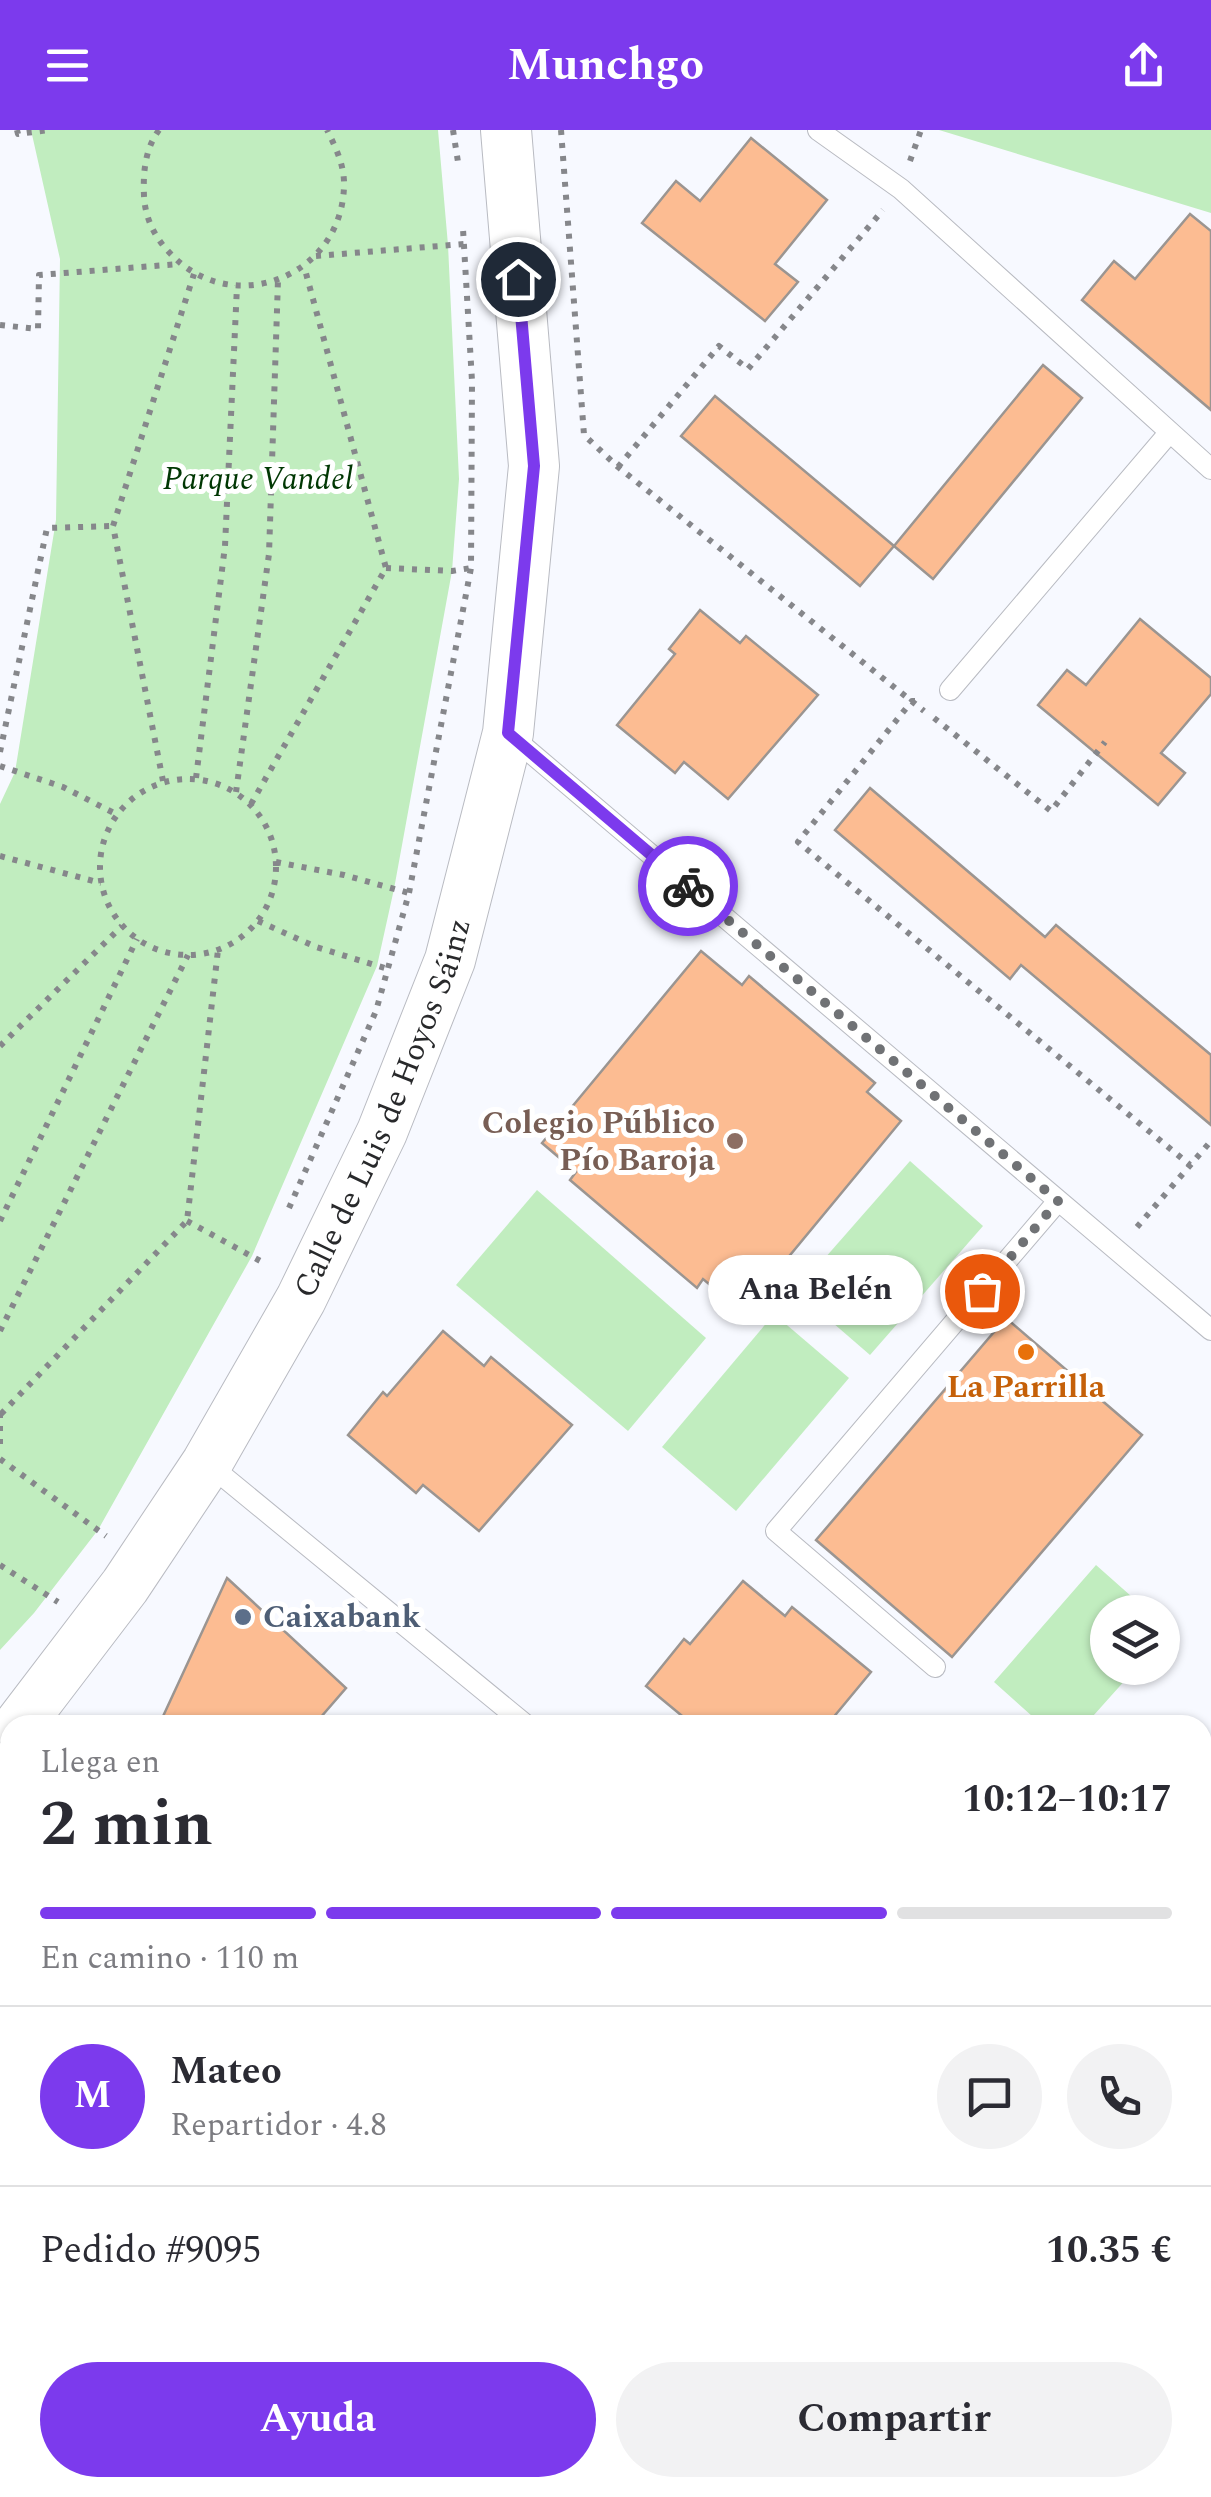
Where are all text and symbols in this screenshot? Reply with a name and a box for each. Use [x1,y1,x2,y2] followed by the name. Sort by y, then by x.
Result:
[507,31,704,100] text: Munchgo
[40,38,95,93] icon: menu
[1116,38,1171,93] icon: share
[476,237,561,322] pin
[491,252,546,307] icon: home
[163,455,353,504] park label: Parque Vandel
[638,836,738,936] courier
[661,859,716,914] icon: bike
[281,913,484,1306] street label: Calle de Luis de Hoyos Sáinz
[482,1099,716,1185] place label: Colegio Público Pío Baroja
[724,1130,746,1152] marker: Colegio Público Pío Baroja
[940,1249,1025,1334] pin
[707,1256,922,1326] callout: Ana Belén
[955,1264,1010,1319] icon: bag
[738,1265,893,1314] text: Ana Belén
[1015,1341,1037,1363] marker: La Parrilla
[947,1363,1106,1412] place label: La Parrilla
[263,1593,421,1642] place label: Caixabank
[1090,1595,1180,1685] map controls
[1090,1595,1180,1685] button: layers
[232,1606,254,1628] marker: Caixabank
[40,1738,160,1787] text: Llega en
[962,1771,1172,1829] text: 10:12–10:17
[40,1775,213,1874] text: 2 min
[40,1934,299,1983] text: En camino · 110 m
[170,2043,282,2101] text: Mateo
[937,2044,1042,2149] button: chat
[1067,2044,1172,2149] button: phone
[74,2067,111,2125] text: M
[170,2101,387,2150] text: Repartidor · 4.8
[40,2222,261,2280] text: Pedido #9095
[1046,2222,1172,2280] text: 10.35 €
[40,2362,596,2477] button: Ayuda
[616,2362,1172,2477] button: Compartir

